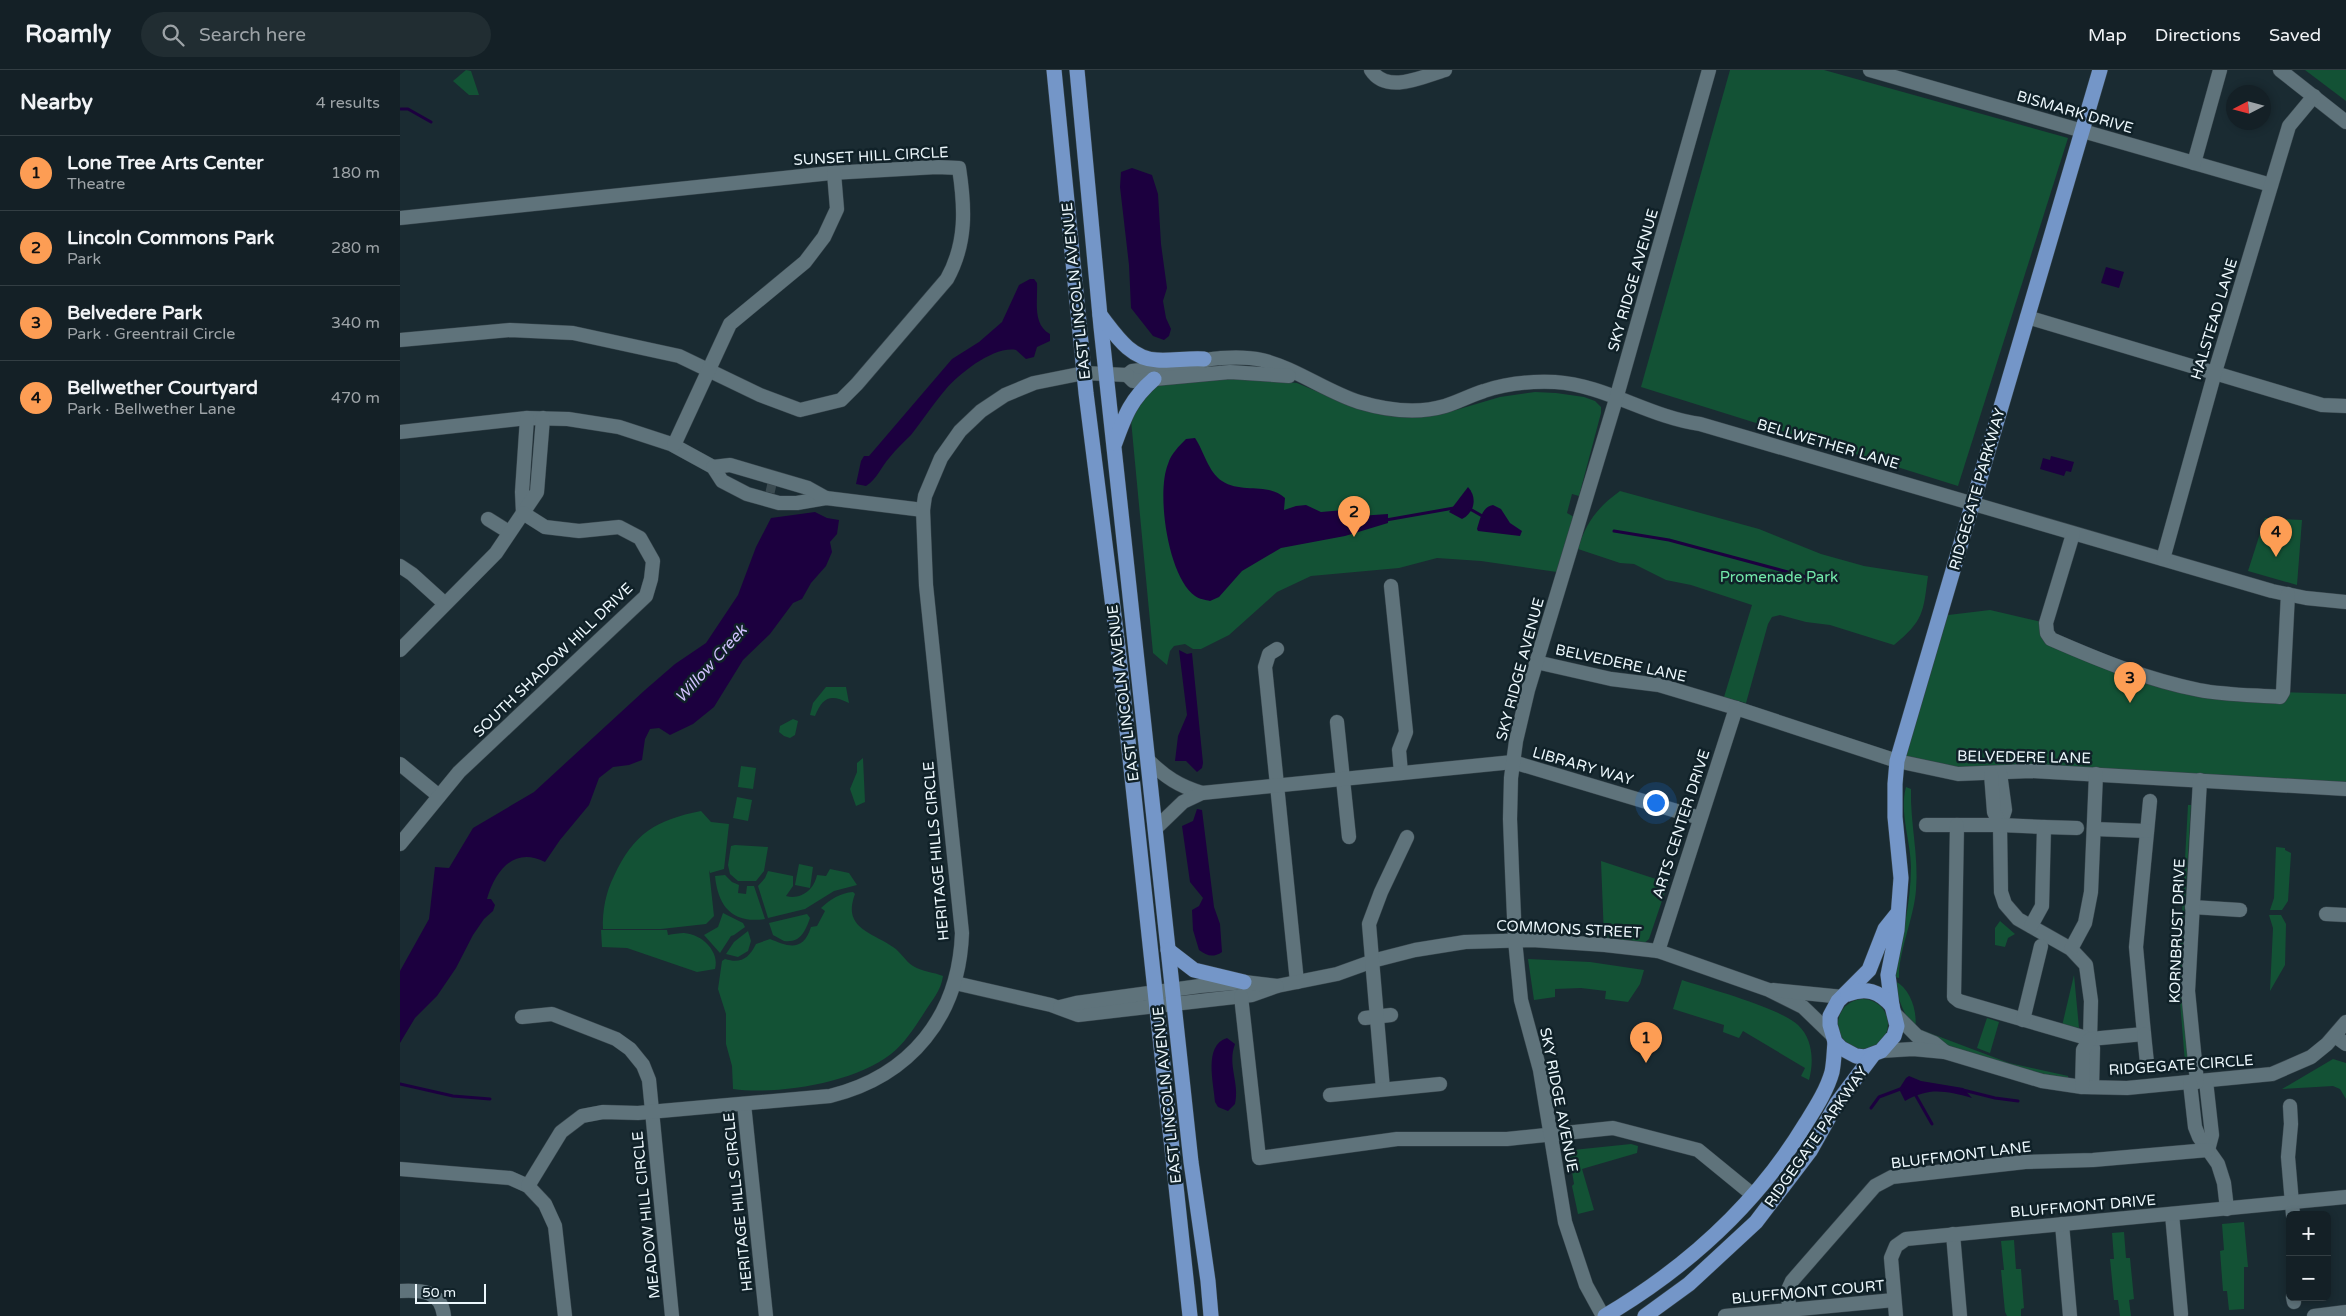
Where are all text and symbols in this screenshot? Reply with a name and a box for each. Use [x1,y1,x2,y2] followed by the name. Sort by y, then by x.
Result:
[141,12,491,57] search box
[25,20,111,49] text: Roamly
[159,21,187,49] icon: search
[199,24,306,46] text: Search here
[2088,24,2127,46] text: Map
[2155,24,2241,46] text: Directions
[2269,24,2321,46] text: Saved
[2226,85,2271,130] north arrow
[2015,87,2135,137] street label: BISMARK DRIVE
[20,90,93,115] text: Nearby
[316,93,380,113] text: 4 results
[793,143,949,169] street label: SUNSET HILL CIRCLE
[67,152,263,174] text: Lone Tree Arts Center
[31,163,41,183] text: 1
[331,163,380,183] text: 180 m
[67,174,125,194] text: Theatre
[1058,202,1094,380] street label: EAST LINCOLN AVENUE
[1604,207,1662,353] street label: SKY RIDGE AVENUE
[67,227,274,249] text: Lincoln Commons Park
[31,238,41,258] text: 2
[331,238,380,258] text: 280 m
[67,249,101,269] text: Park
[2187,256,2241,382] street label: HALSTEAD LANE
[67,302,202,324] text: Belvedere Park
[31,313,41,333] text: 3
[331,313,380,333] text: 340 m
[67,324,235,344] text: Park · Greentrail Circle
[67,377,258,399] text: Bellwether Courtyard
[31,388,41,408] text: 4
[331,388,380,408] text: 470 m
[67,399,236,419] text: Park · Bellwether Lane
[1945,406,2009,572] street label: RIDGEGATE PARKWAY
[1755,415,1901,473] street label: BELLWETHER LANE
[1338,496,1370,537] pin: 2
[2260,516,2292,557] pin: 4
[1720,568,1838,586] park label: Promenade Park
[470,579,636,741] street label: SOUTH SHADOW HILL DRIVE
[1492,596,1548,742] street label: SKY RIDGE AVENUE
[1103,604,1143,782] street label: EAST LINCOLN AVENUE
[671,620,752,707] water label: Willow Creek
[1554,640,1688,686] street label: BELVEDERE LANE
[2114,662,2146,703] pin: 3
[1530,743,1636,789] street label: LIBRARY WAY
[1648,747,1714,901] street label: ARTS CENTER DRIVE
[1957,747,2091,767] street label: BELVEDERE LANE
[919,761,953,941] street label: HERITAGE HILLS CIRCLE
[1643,790,1669,816] your location
[2165,858,2189,1004] street label: KORNBRUST DRIVE
[1496,916,1642,942] street label: COMMONS STREET
[1149,1006,1185,1184] street label: EAST LINCOLN AVENUE
[1630,1022,1662,1063] pin: 1
[1536,1026,1582,1174] street label: SKY RIDGE AVENUE
[2108,1051,2254,1079] street label: RIDGEGATE CIRCLE
[1761,1063,1872,1211] street label: RIDGEGATE PARKWAY
[720,1112,756,1292] street label: HERITAGE HILLS CIRCLE
[628,1130,664,1300] street label: MEADOW HILL CIRCLE
[1890,1137,2032,1173] street label: BLUFFMONT LANE
[2009,1191,2157,1221] street label: BLUFFMONT DRIVE
[2286,1211,2331,1301] map controls
[2286,1211,2331,1256] button: +
[2286,1256,2331,1301] button: −
[1731,1276,1885,1308] street label: BLUFFMONT COURT
[415,1281,486,1304] scale bar
[422,1284,456,1301] text: 50 m

